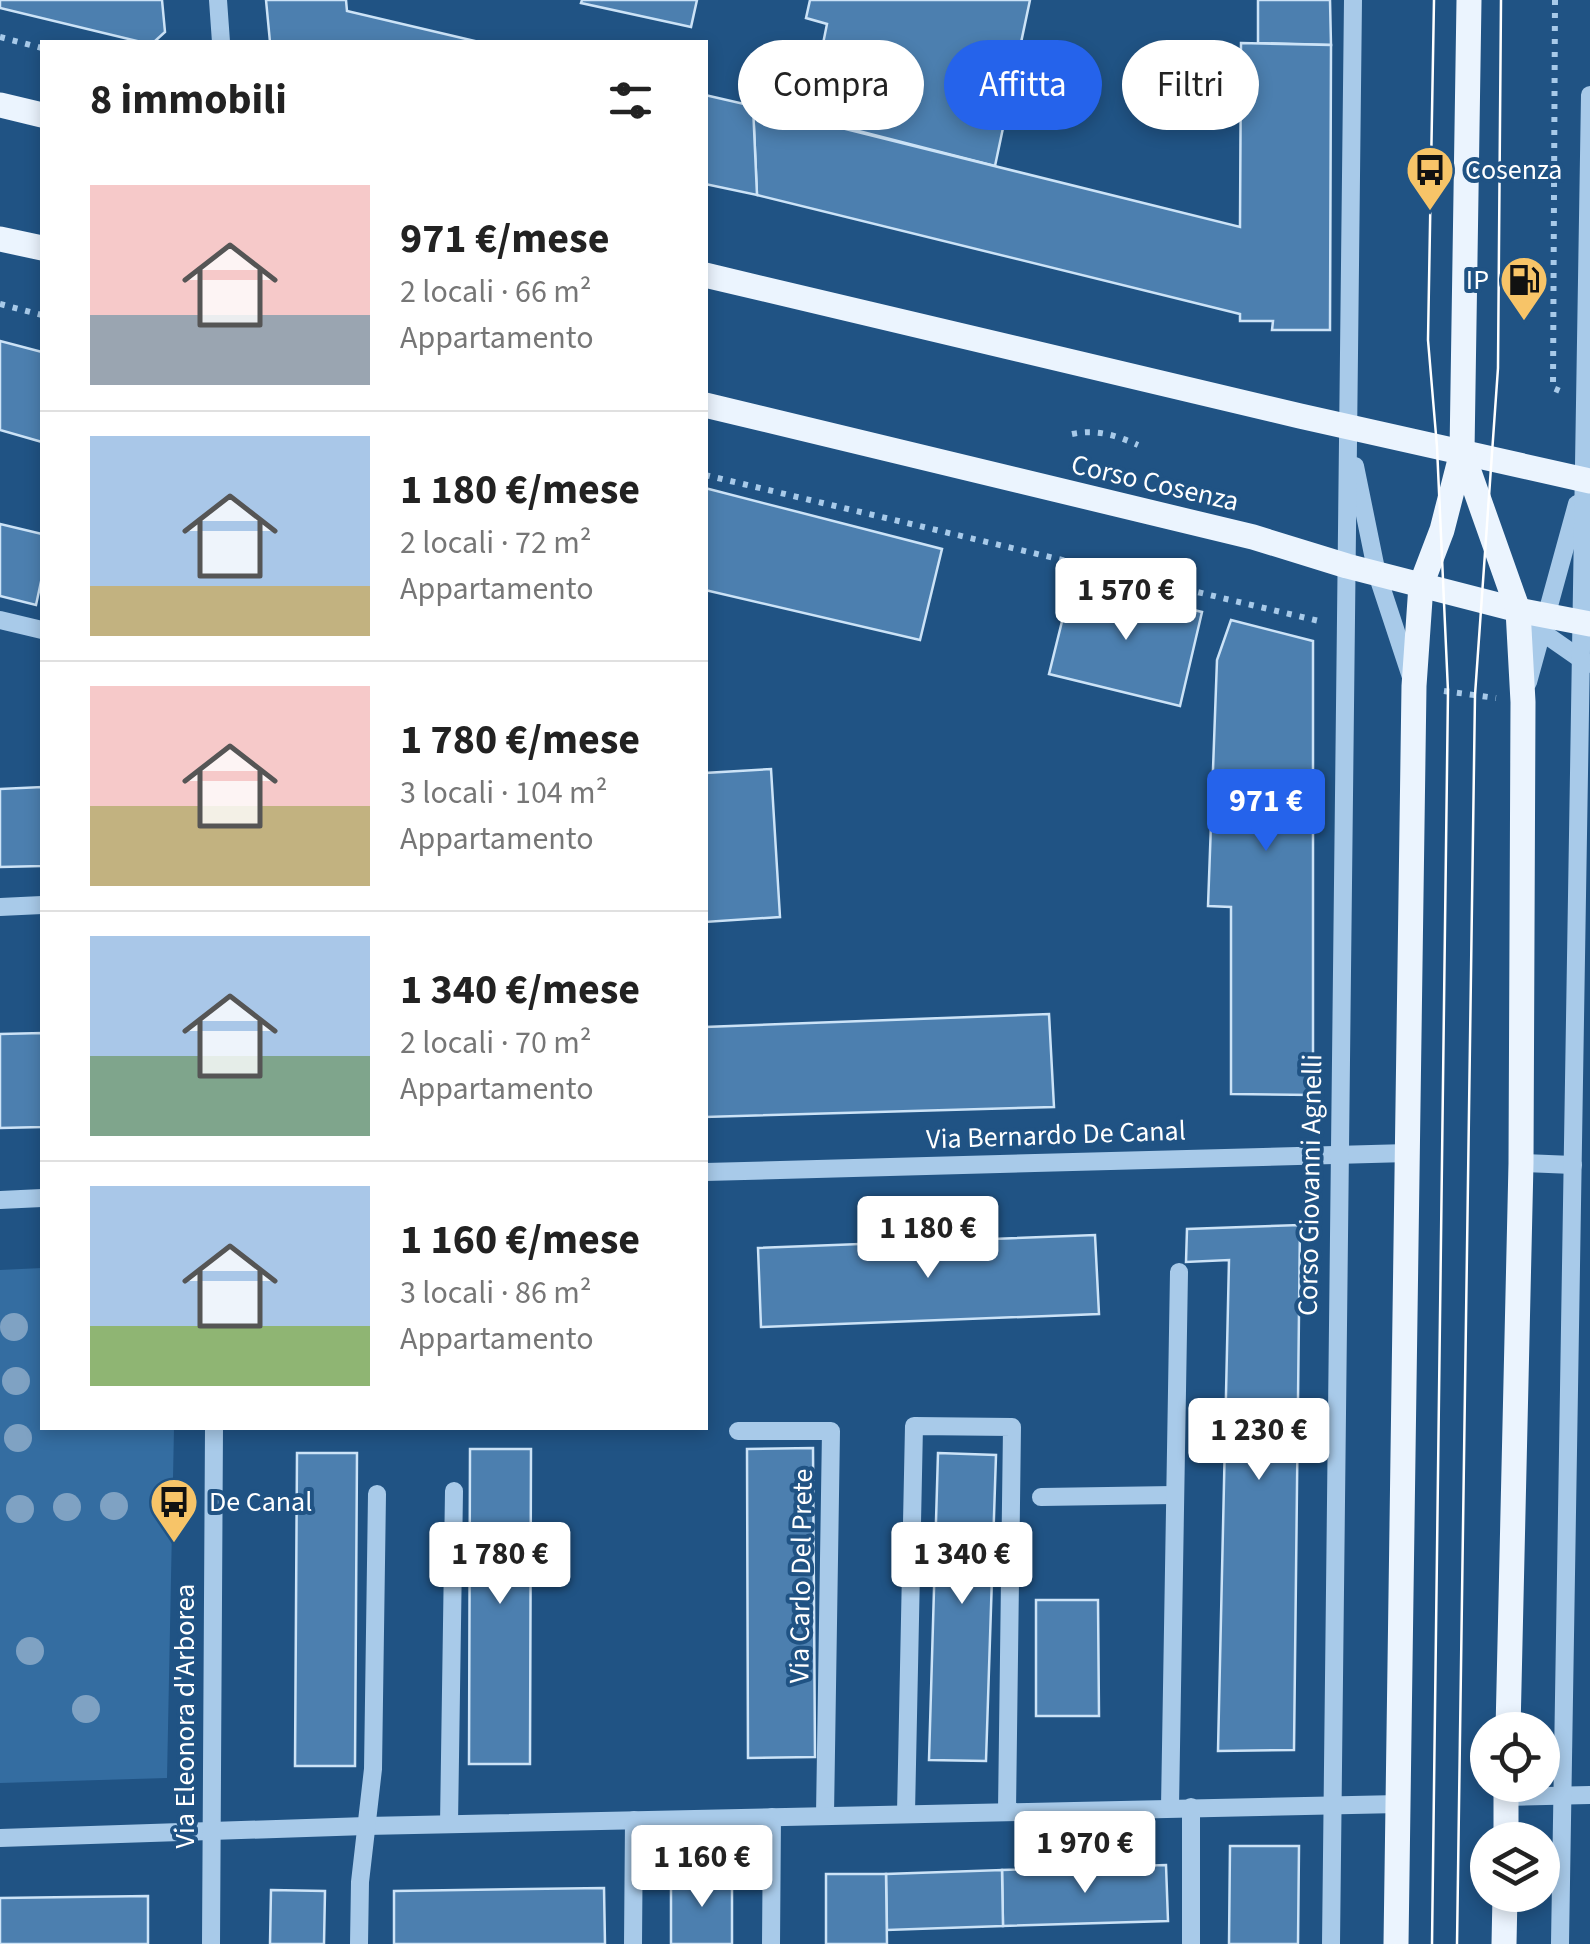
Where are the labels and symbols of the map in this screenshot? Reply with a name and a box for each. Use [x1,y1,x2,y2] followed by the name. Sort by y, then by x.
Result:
[1404,144,1456,212] bus stop icon: Cosenza
[1465,150,1562,190] place label: Cosenza
[1498,254,1550,322] fuel station icon: IP
[1466,260,1489,300] place label: IP
[1067,444,1243,522] street label: Corso Cosenza
[1034,558,1218,643] pin: 1 570 €
[1196,769,1336,854] pin: 971 €
[1288,1054,1332,1316] street label: Corso Giovanni Agnelli
[926,1110,1186,1160] street label: Via Bernardo De Canal
[836,1196,1020,1281] pin: 1 180 €
[1167,1398,1351,1483] pin: 1 230 €
[779,1468,823,1684] street label: Via Carlo Del Prete
[148,1476,200,1544] bus stop icon: De Canal
[209,1482,312,1522] place label: De Canal
[408,1522,592,1607] pin: 1 780 €
[870,1522,1054,1607] pin: 1 340 €
[165,1584,205,1848] street label: Via Eleonora d'Arborea
[993,1811,1177,1896] pin: 1 970 €
[610,1825,794,1910] pin: 1 160 €

